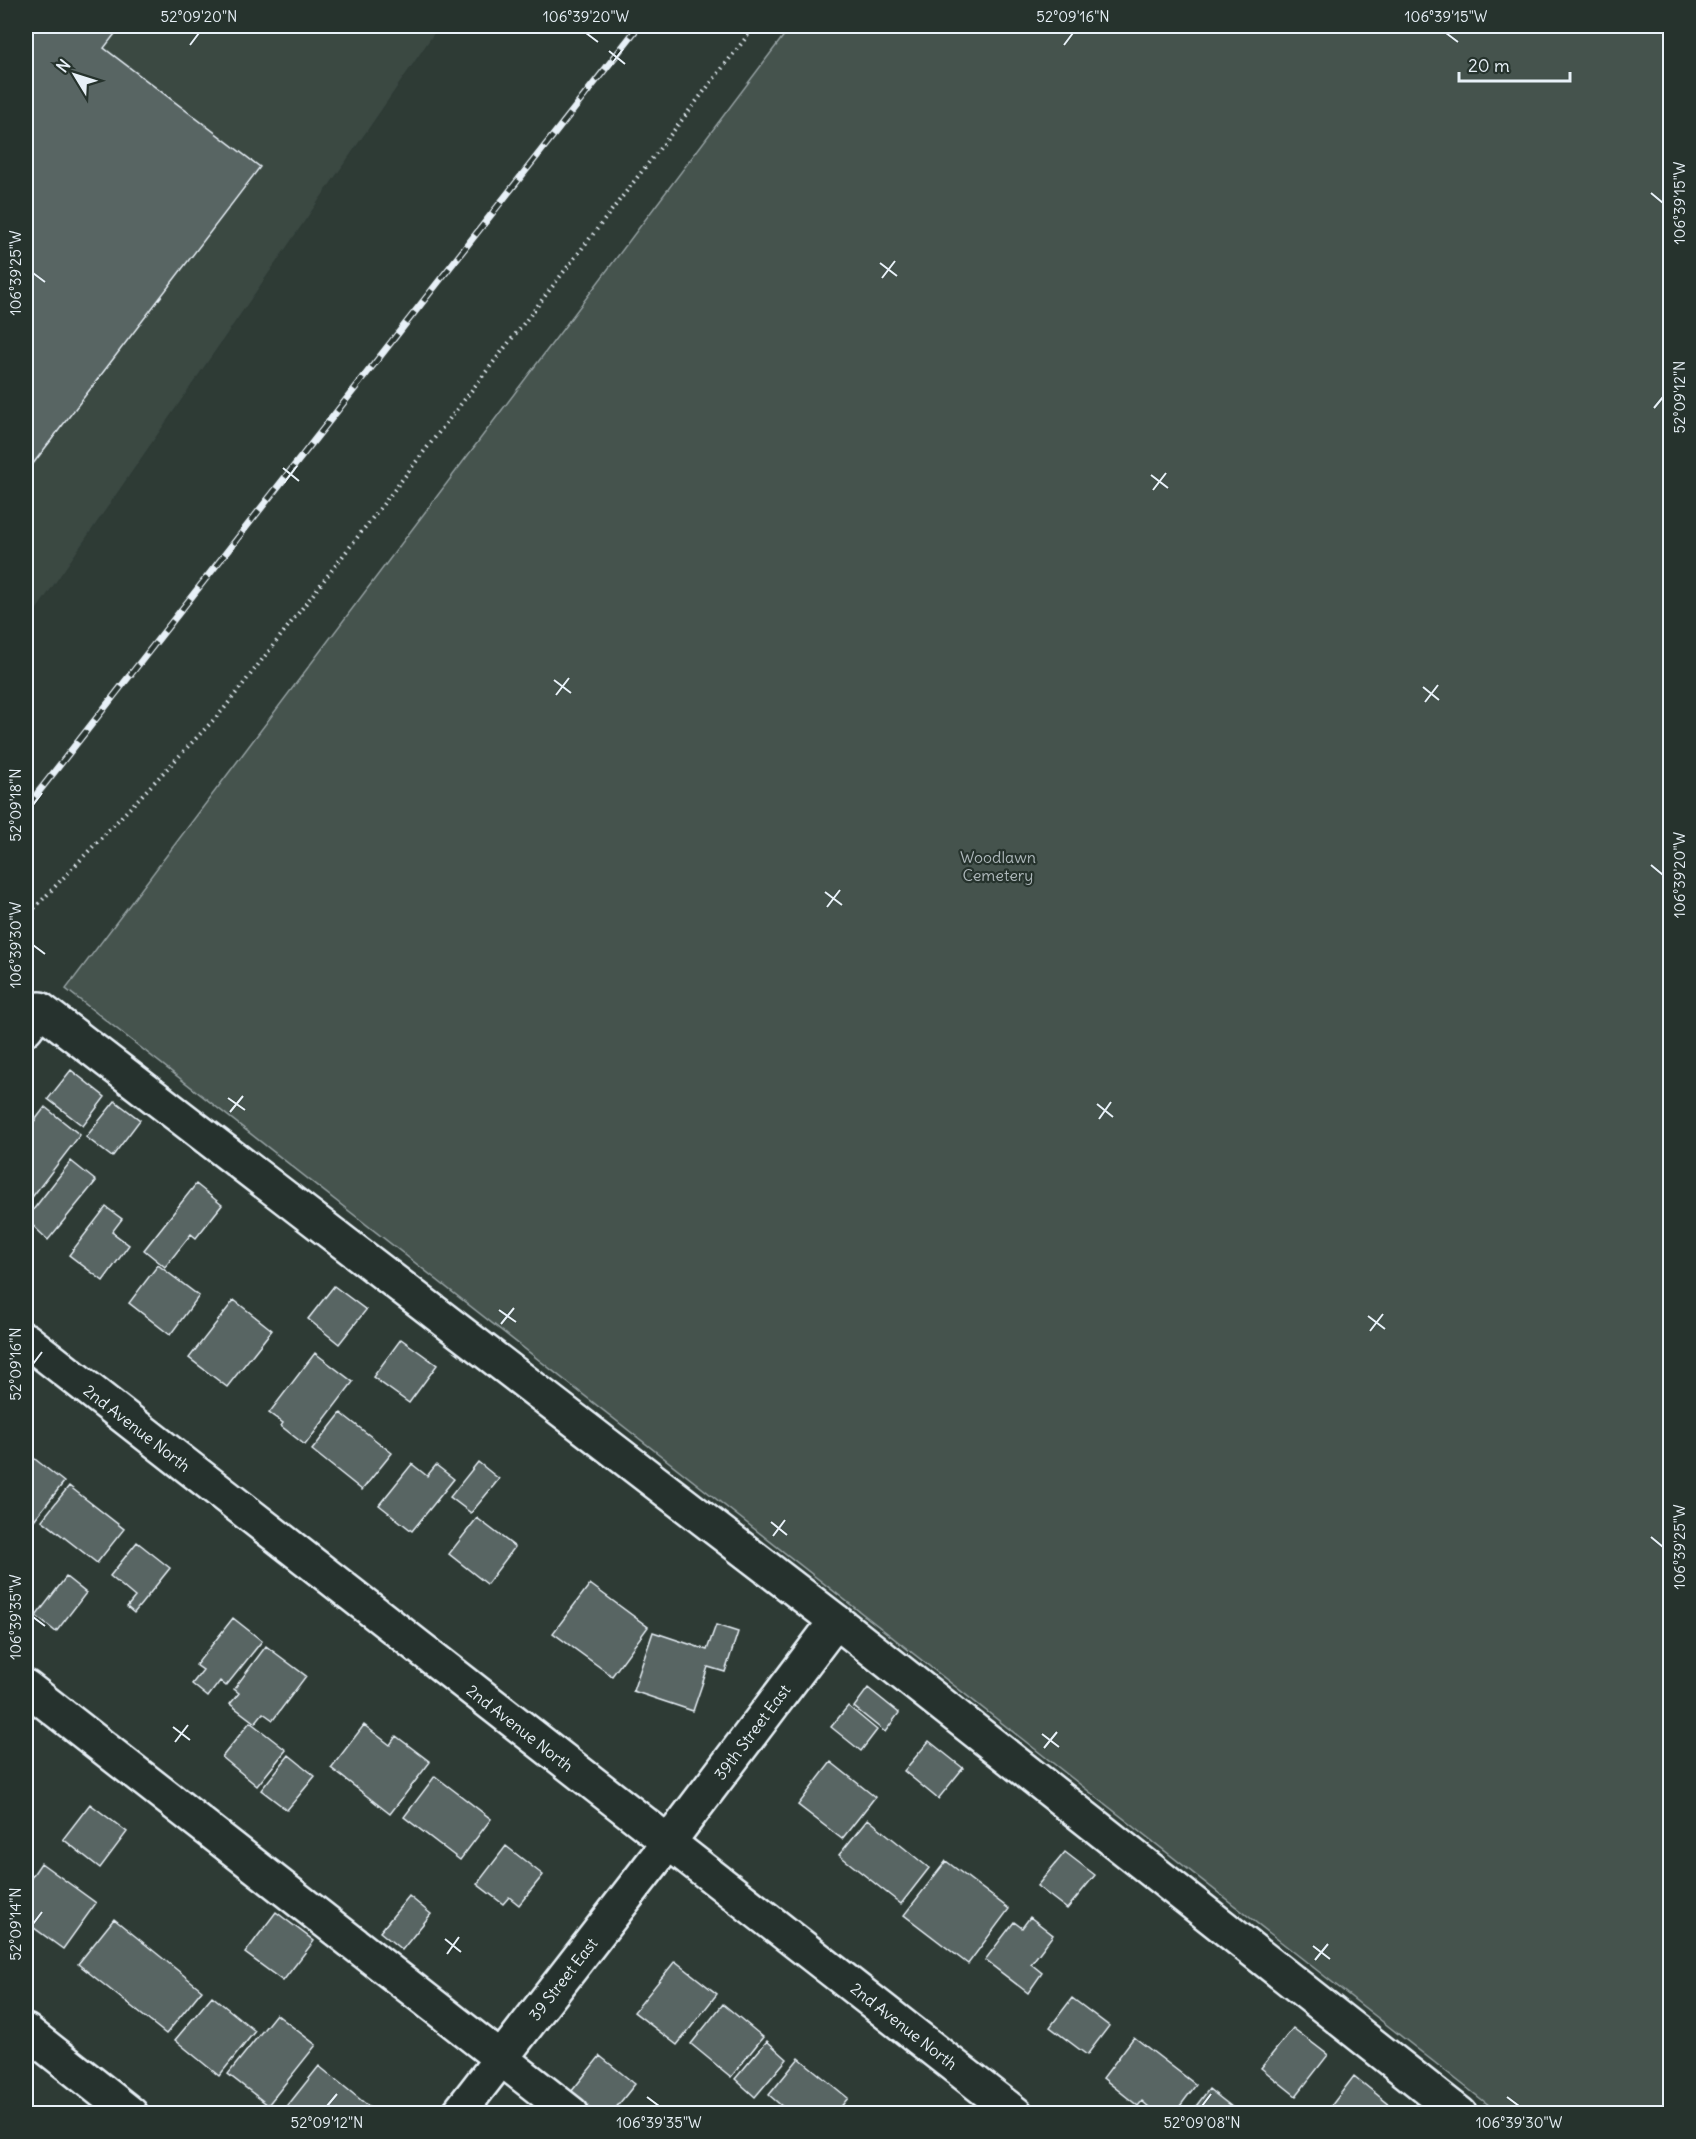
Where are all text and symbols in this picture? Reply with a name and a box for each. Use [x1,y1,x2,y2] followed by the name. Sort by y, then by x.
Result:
[161,7,237,26] text: 52°09'20"N
[543,7,630,26] text: 106°39'20"W
[1036,7,1110,26] text: 52°09'16"N
[1405,7,1488,26] text: 106°39'15"W
[45,45,105,105] north arrow
[1459,45,1570,83] scale bar
[1468,54,1510,77] text: 20 m
[52,55,74,76] text: N
[1670,161,1689,244] text: 106°39'15"W
[6,230,25,316] text: 106°39'25"W
[1670,361,1689,433] text: 52°09'12"N
[6,768,25,842] text: 52°09'18"N
[1670,831,1689,918] text: 106°39'20"W
[960,847,1036,885] park label: Woodlawn Cemetery
[6,901,25,988] text: 106°39'30"W
[6,1327,25,1401] text: 52°09'16"N
[80,1380,194,1476] street label: 2nd Avenue North
[1670,1504,1689,1590] text: 106°39'25"W
[6,1574,25,1660] text: 106°39'35"W
[463,1680,577,1776] street label: 2nd Avenue North
[710,1680,795,1784] street label: 39th Street East
[6,1887,25,1961] text: 52°09'14"N
[524,1933,602,2024] street label: 39 Street East
[847,1978,961,2074] street label: 2nd Avenue North
[291,2113,363,2132] text: 52°09'12"N
[616,2113,702,2132] text: 106°39'35"W
[1163,2113,1241,2132] text: 52°09'08"N
[1476,2113,1563,2132] text: 106°39'30"W

